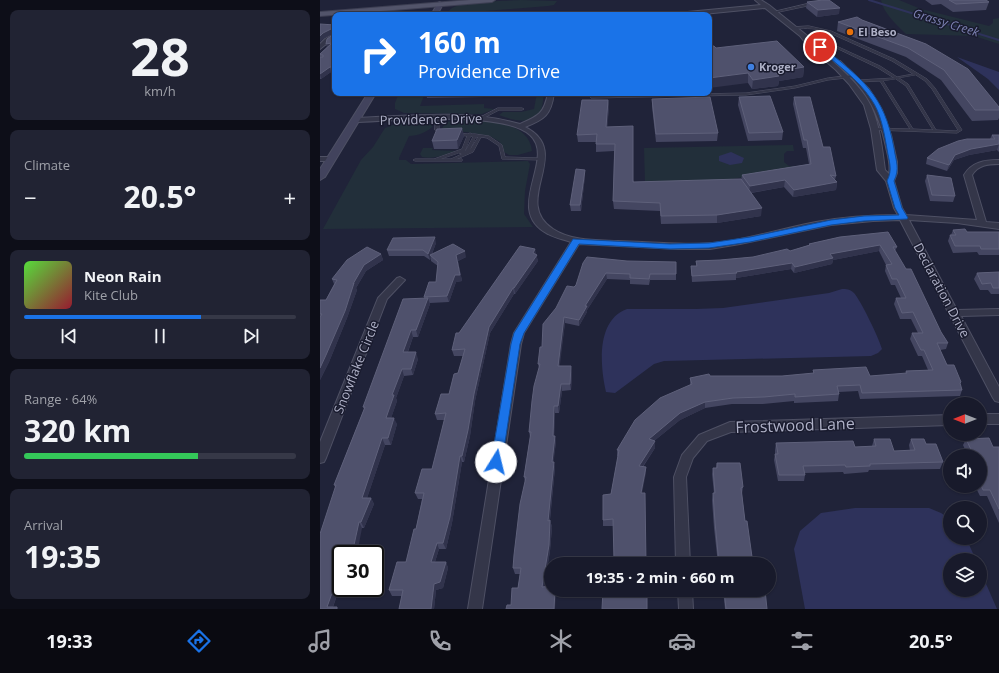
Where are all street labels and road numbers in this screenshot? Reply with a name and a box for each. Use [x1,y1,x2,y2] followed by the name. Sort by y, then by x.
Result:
[380,109,482,129] street label: Providence Drive
[909,239,975,341] street label: Declaration Drive
[329,318,383,416] street label: Snowflake Circle
[735,412,855,438] street label: Frostwood Lane

